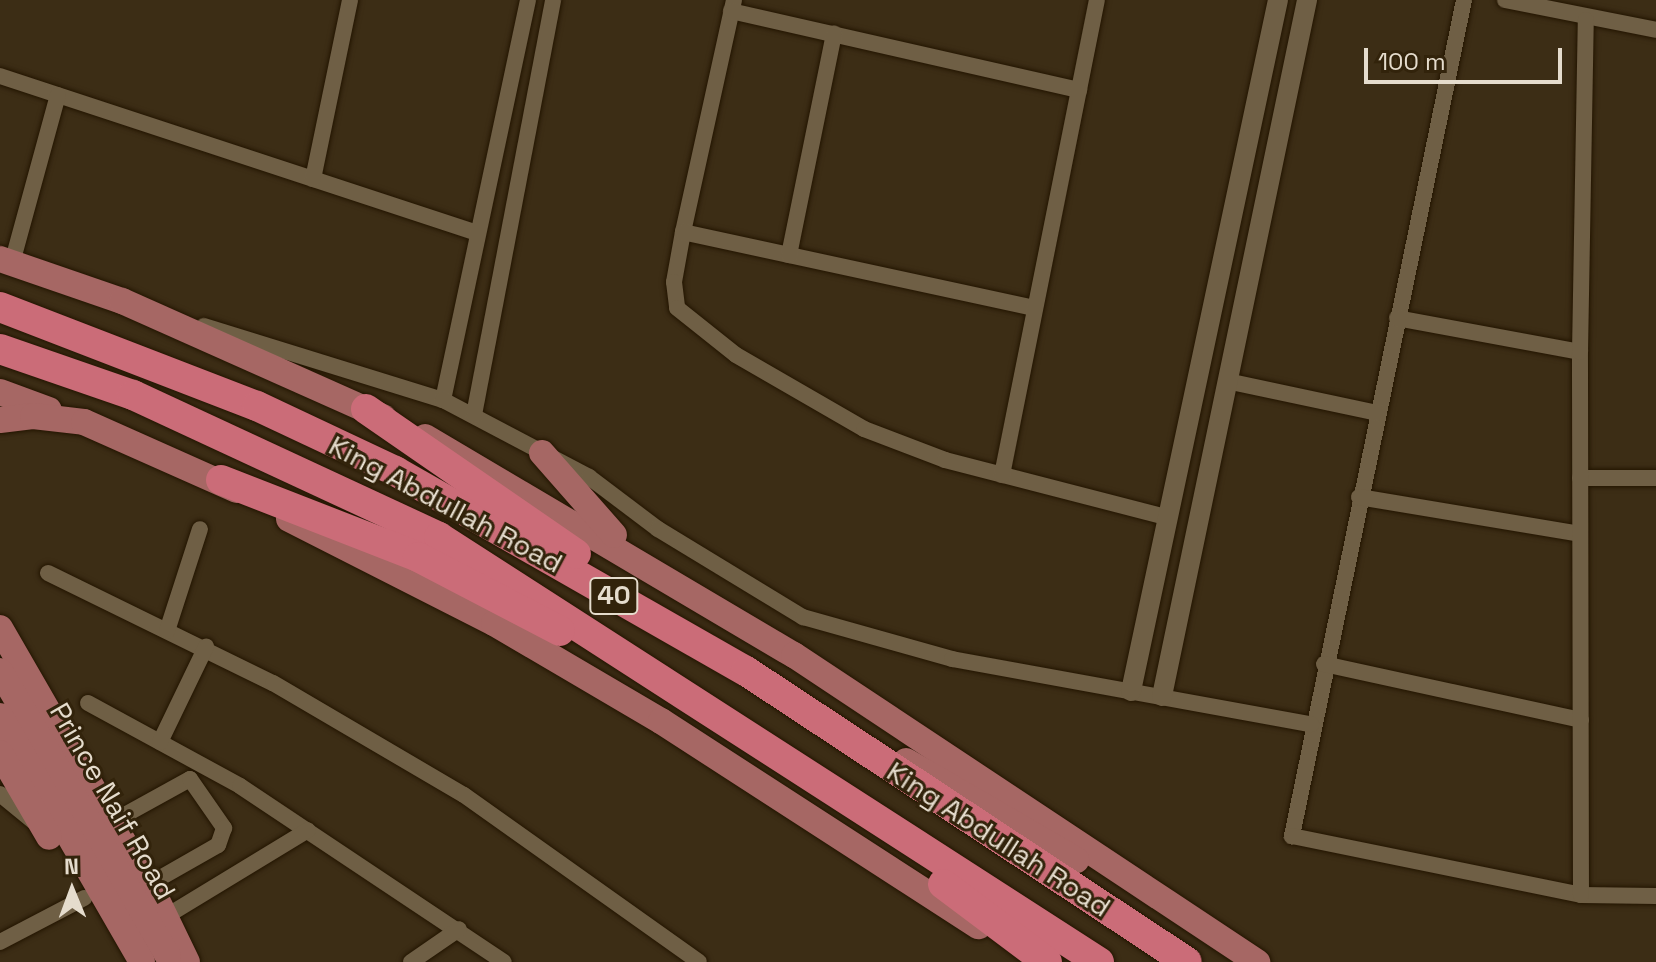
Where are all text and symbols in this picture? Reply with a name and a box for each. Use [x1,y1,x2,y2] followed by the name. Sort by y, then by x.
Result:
[1368,32,1566,82] scale bar
[1378,46,1446,77] text: 100 m
[323,428,569,580] street label: King Abdullah Road
[588,574,640,618] road number: 40
[43,697,183,905] street label: Prince Naif Road
[881,754,1117,924] street label: King Abdullah Road
[32,850,112,930] north arrow

